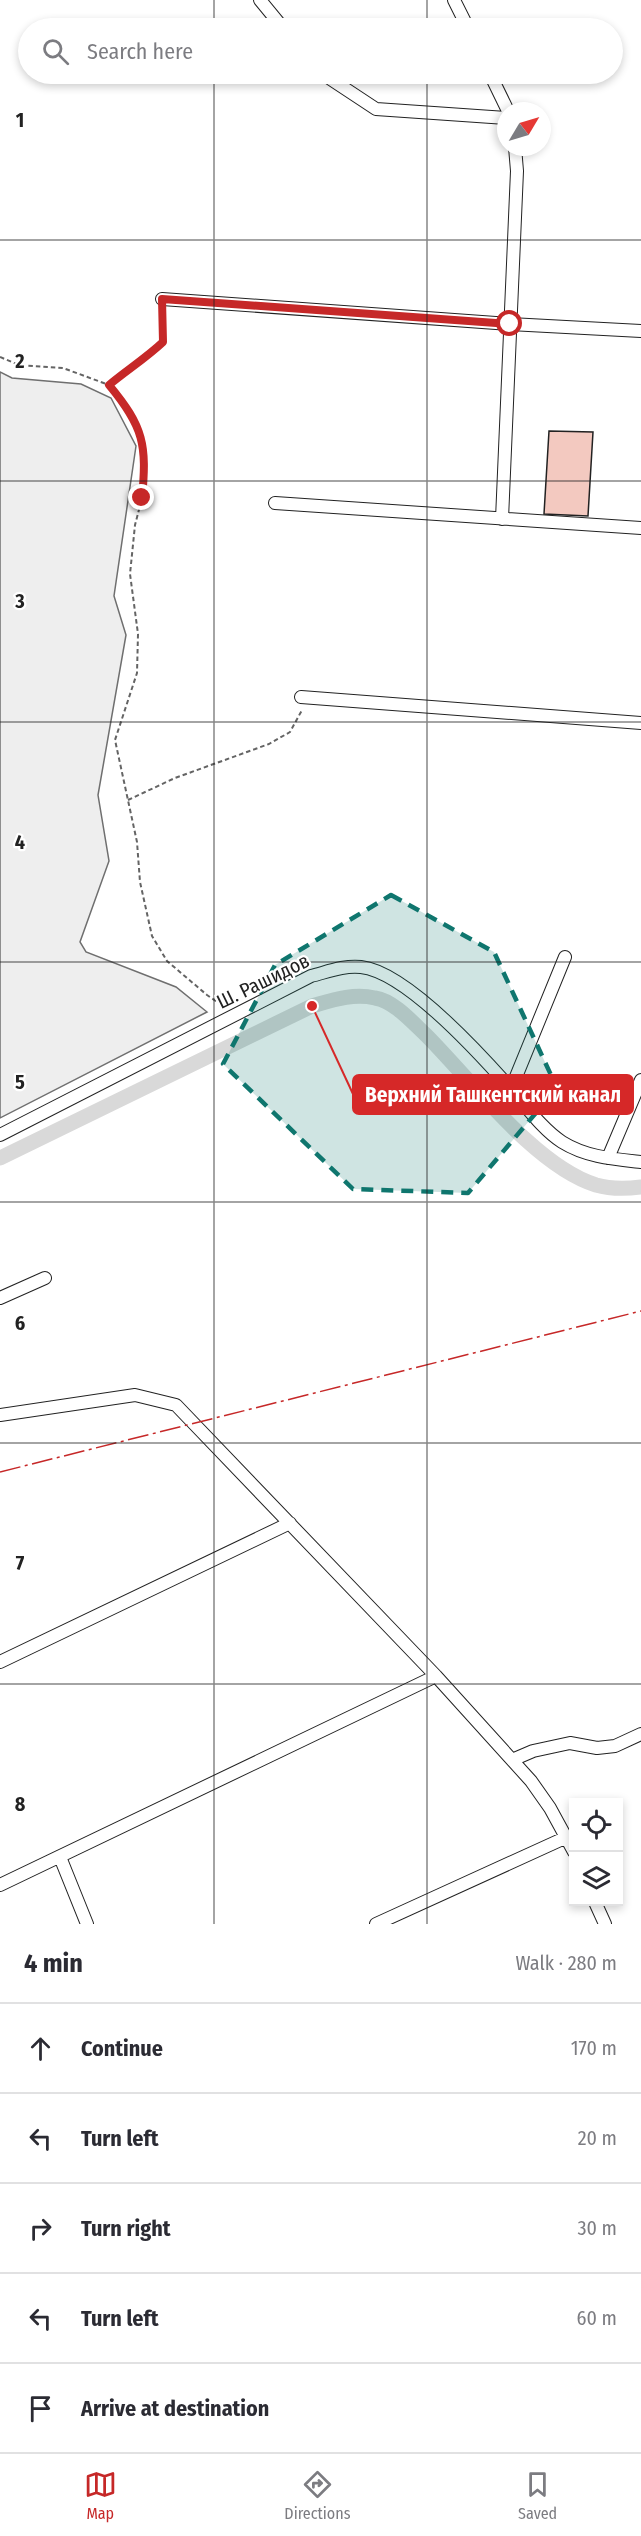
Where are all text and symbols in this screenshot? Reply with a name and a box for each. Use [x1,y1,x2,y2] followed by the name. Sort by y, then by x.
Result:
[18,18,623,84] search box
[39,35,72,68] icon: search
[87,38,193,65] text: Search here
[497,102,551,156] north arrow
[16,108,24,132] text: 1
[496,310,522,336] route start
[14,349,25,373] text: 2
[128,484,154,510] route end
[14,589,25,613] text: 3
[15,830,25,854] text: 4
[213,948,313,1014] street label: Ш. Рашидов
[15,1070,25,1094] text: 5
[353,1075,633,1114] callout: Верхний Ташкентский канал
[365,1082,621,1108] text: Верхний Ташкентский канал
[15,1311,25,1335] text: 6
[16,1551,25,1575] text: 7
[15,1792,26,1816] text: 8
[569,1798,623,1906] map controls
[569,1798,623,1852] button: locate
[569,1852,623,1906] button: layers
[24,1948,83,1979] text: 4 min
[515,1951,617,1975] text: Walk · 280 m
[24,2032,57,2065] icon: ahead
[81,2035,163,2062] text: Continue
[571,2036,617,2060] text: 170 m
[24,2122,57,2155] icon: left
[81,2125,159,2152] text: Turn left
[578,2126,617,2150] text: 20 m
[24,2212,57,2245] icon: right
[81,2215,170,2242] text: Turn right
[577,2216,617,2240] text: 30 m
[24,2302,57,2335] icon: left
[81,2305,159,2332] text: Turn left
[577,2306,617,2330] text: 60 m
[24,2392,57,2425] icon: arrive
[81,2395,269,2422] text: Arrive at destination
[84,2468,117,2523] tab: Map
[284,2468,351,2523] tab: Directions
[518,2468,557,2523] tab: Saved

